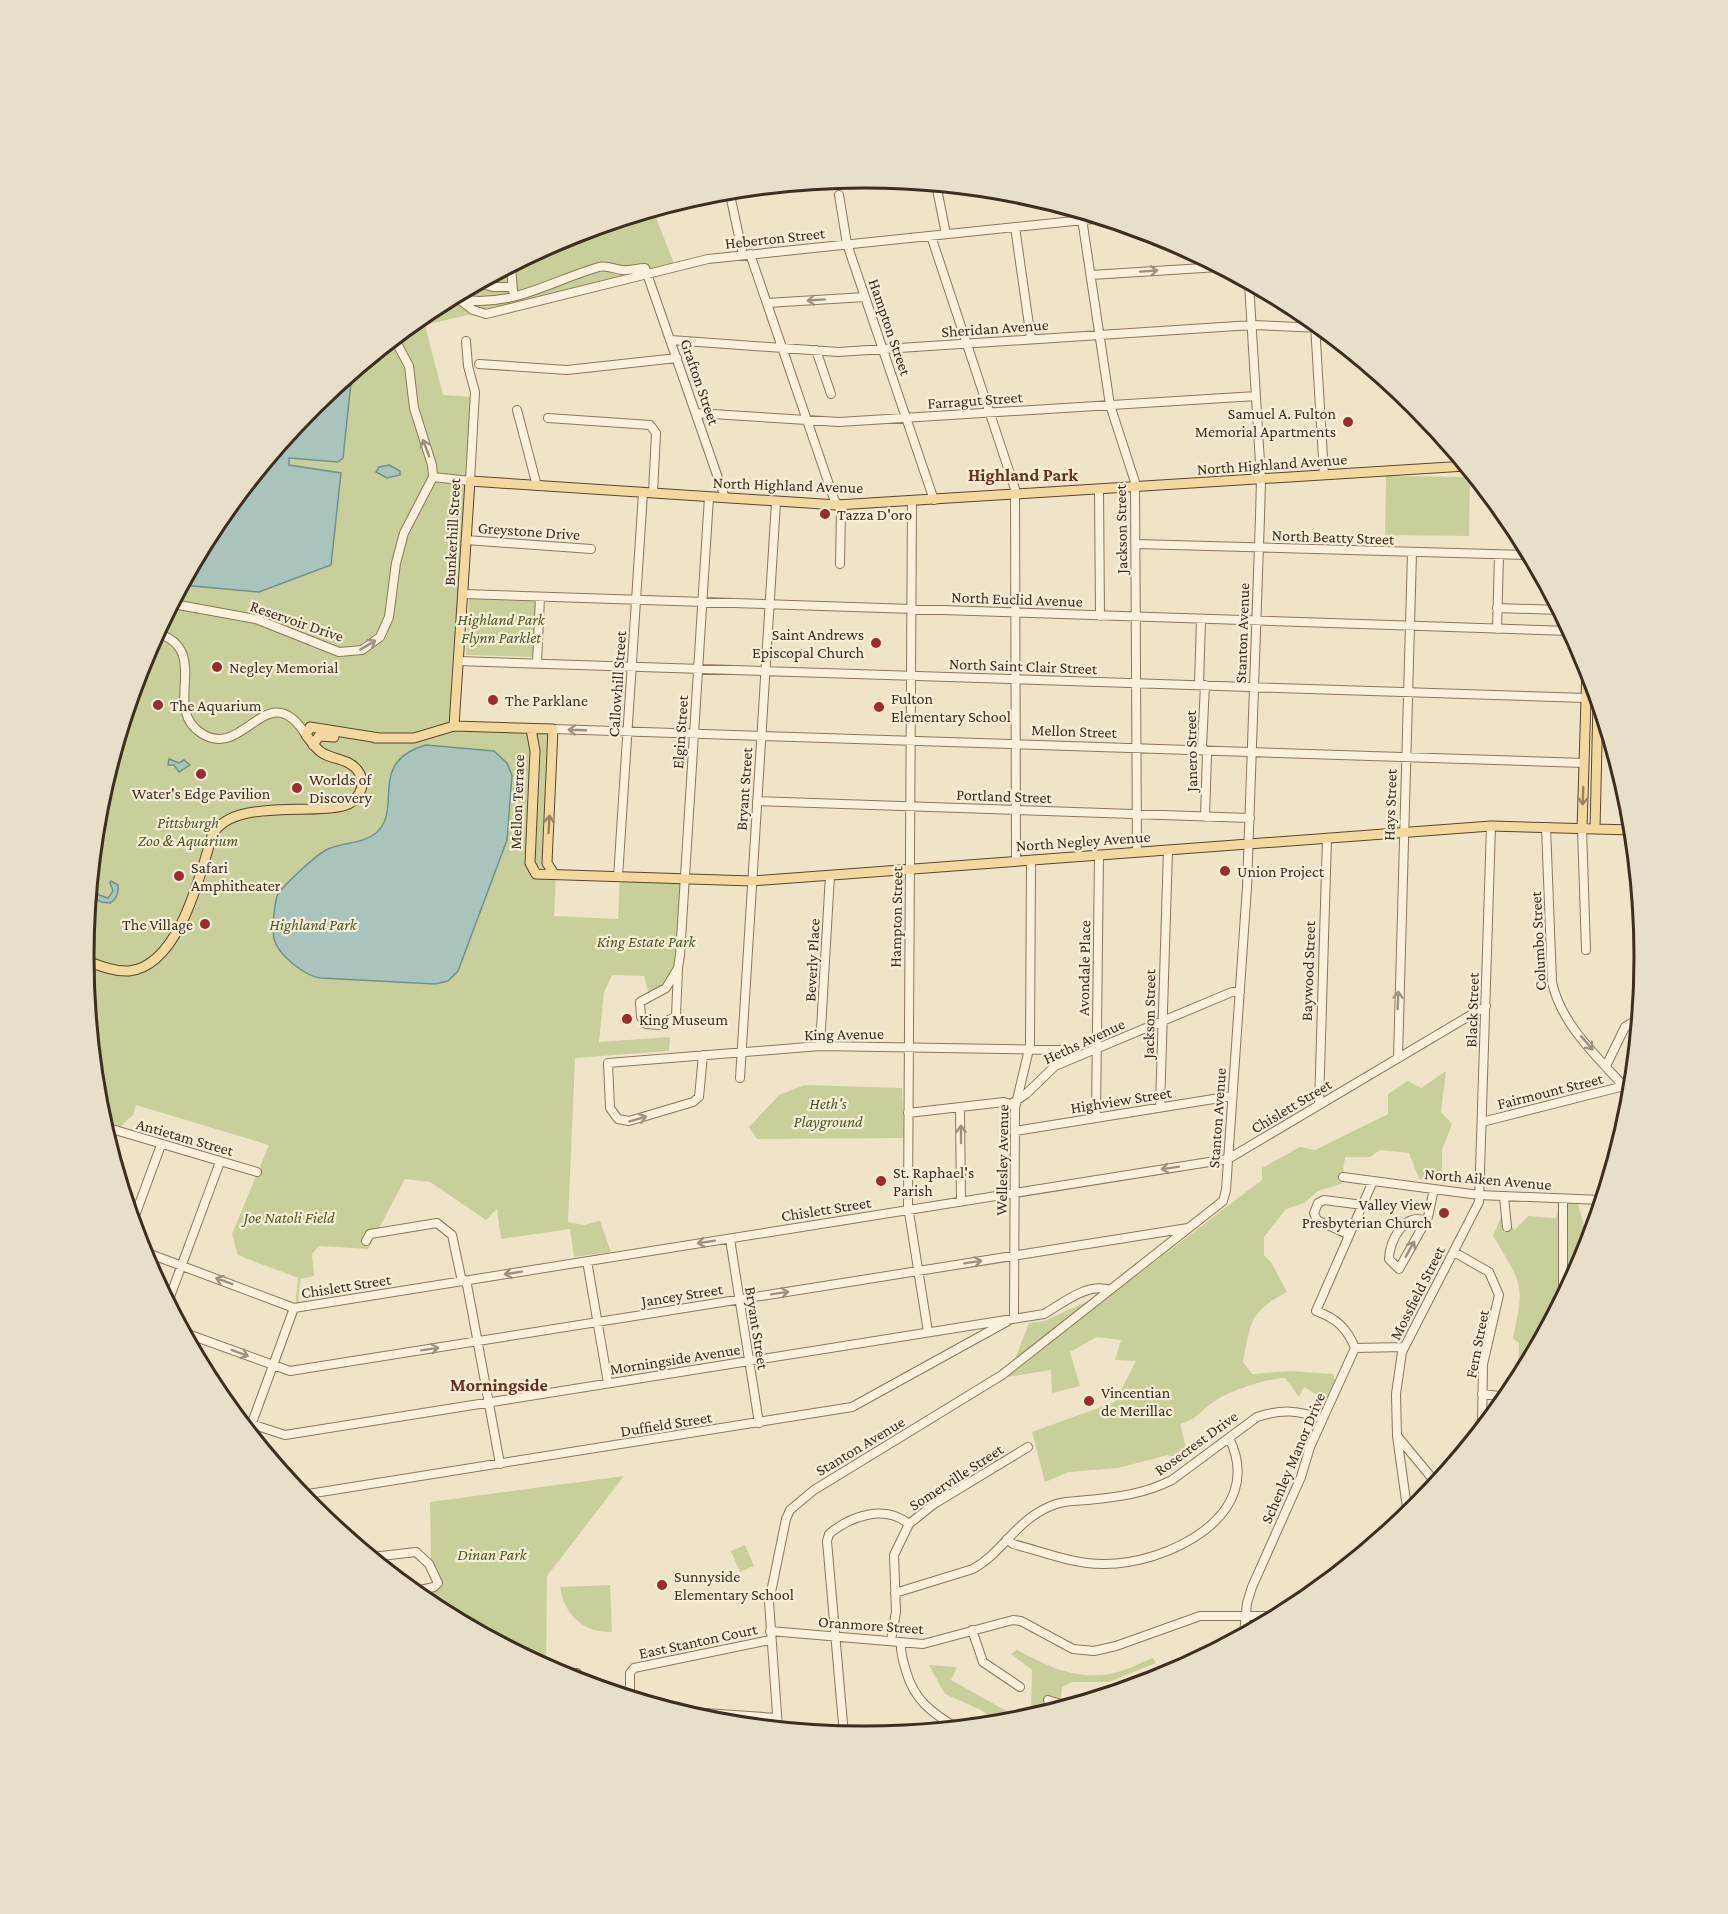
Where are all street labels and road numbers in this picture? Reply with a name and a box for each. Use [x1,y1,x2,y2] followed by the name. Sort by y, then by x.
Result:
[724,224,827,252] street label: Heberton Street
[865,276,915,379] street label: Hampton Street
[941,316,1049,340] street label: Sheridan Avenue
[677,337,723,428] street label: Grafton Street
[927,388,1024,413] street label: Farragut Street
[1196,450,1348,479] street label: North Highland Avenue
[712,474,864,497] street label: North Highland Avenue
[441,477,463,586] street label: Bunkerhill Street
[1112,483,1131,576] street label: Jackson Street
[477,519,581,544] street label: Greystone Drive
[1271,526,1395,549] street label: North Beatty Street
[1232,582,1252,684] street label: Stanton Avenue
[951,588,1083,610] street label: North Euclid Avenue
[248,597,346,645] street label: Reservoir Drive
[605,630,629,738] street label: Callowhill Street
[949,655,1098,677] street label: North Saint Clair Street
[669,694,692,770] street label: Elgin Street
[1182,709,1201,794] street label: Janero Street
[1031,721,1118,741] street label: Mellon Street
[733,746,756,831] street label: Bryant Street
[507,754,527,850] street label: Mellon Terrace
[1380,768,1401,841] street label: Hays Street
[956,786,1053,806] street label: Portland Street
[1015,828,1151,855] street label: North Negley Avenue
[887,865,906,968] street label: Hampton Street
[1527,890,1549,991] street label: Columbo Street
[801,918,824,1002] street label: Beverly Place
[1075,920,1093,1016] street label: Avondale Place
[1298,920,1319,1021] street label: Baywood Street
[1140,968,1159,1061] street label: Jackson Street
[1462,972,1482,1048] street label: Black Street
[1041,1015,1127,1067] street label: Heths Avenue
[804,1025,884,1044] street label: King Avenue
[1205,1067,1229,1169] street label: Stanton Avenue
[1495,1069,1605,1112] street label: Fairmount Street
[1248,1075,1335,1137] street label: Chislett Street
[1069,1084,1173,1117] street label: Highview Street
[993,1104,1012,1216] street label: Wellesley Avenue
[135,1115,236,1159] street label: Antietam Street
[1424,1165,1552,1193] street label: North Aiken Avenue
[780,1193,873,1224] street label: Chislett Street
[1386,1243,1448,1343] street label: Mossfield Street
[300,1270,393,1301] street label: Chislett Street
[638,1280,725,1311] street label: Jancey Street
[741,1285,772,1371] street label: Bryant Street
[1462,1308,1492,1380] street label: Fern Street
[608,1340,742,1379] street label: Morningside Avenue
[1258,1390,1329,1526] street label: Schenley Manor Drive
[1151,1407,1241,1479] street label: Rosecrest Drive
[619,1408,714,1440] street label: Duffield Street
[813,1413,907,1479] street label: Stanton Avenue
[906,1440,1007,1514] street label: Somerville Street
[818,1613,925,1637] street label: Oranmore Street
[637,1620,760,1662] street label: East Stanton Court

